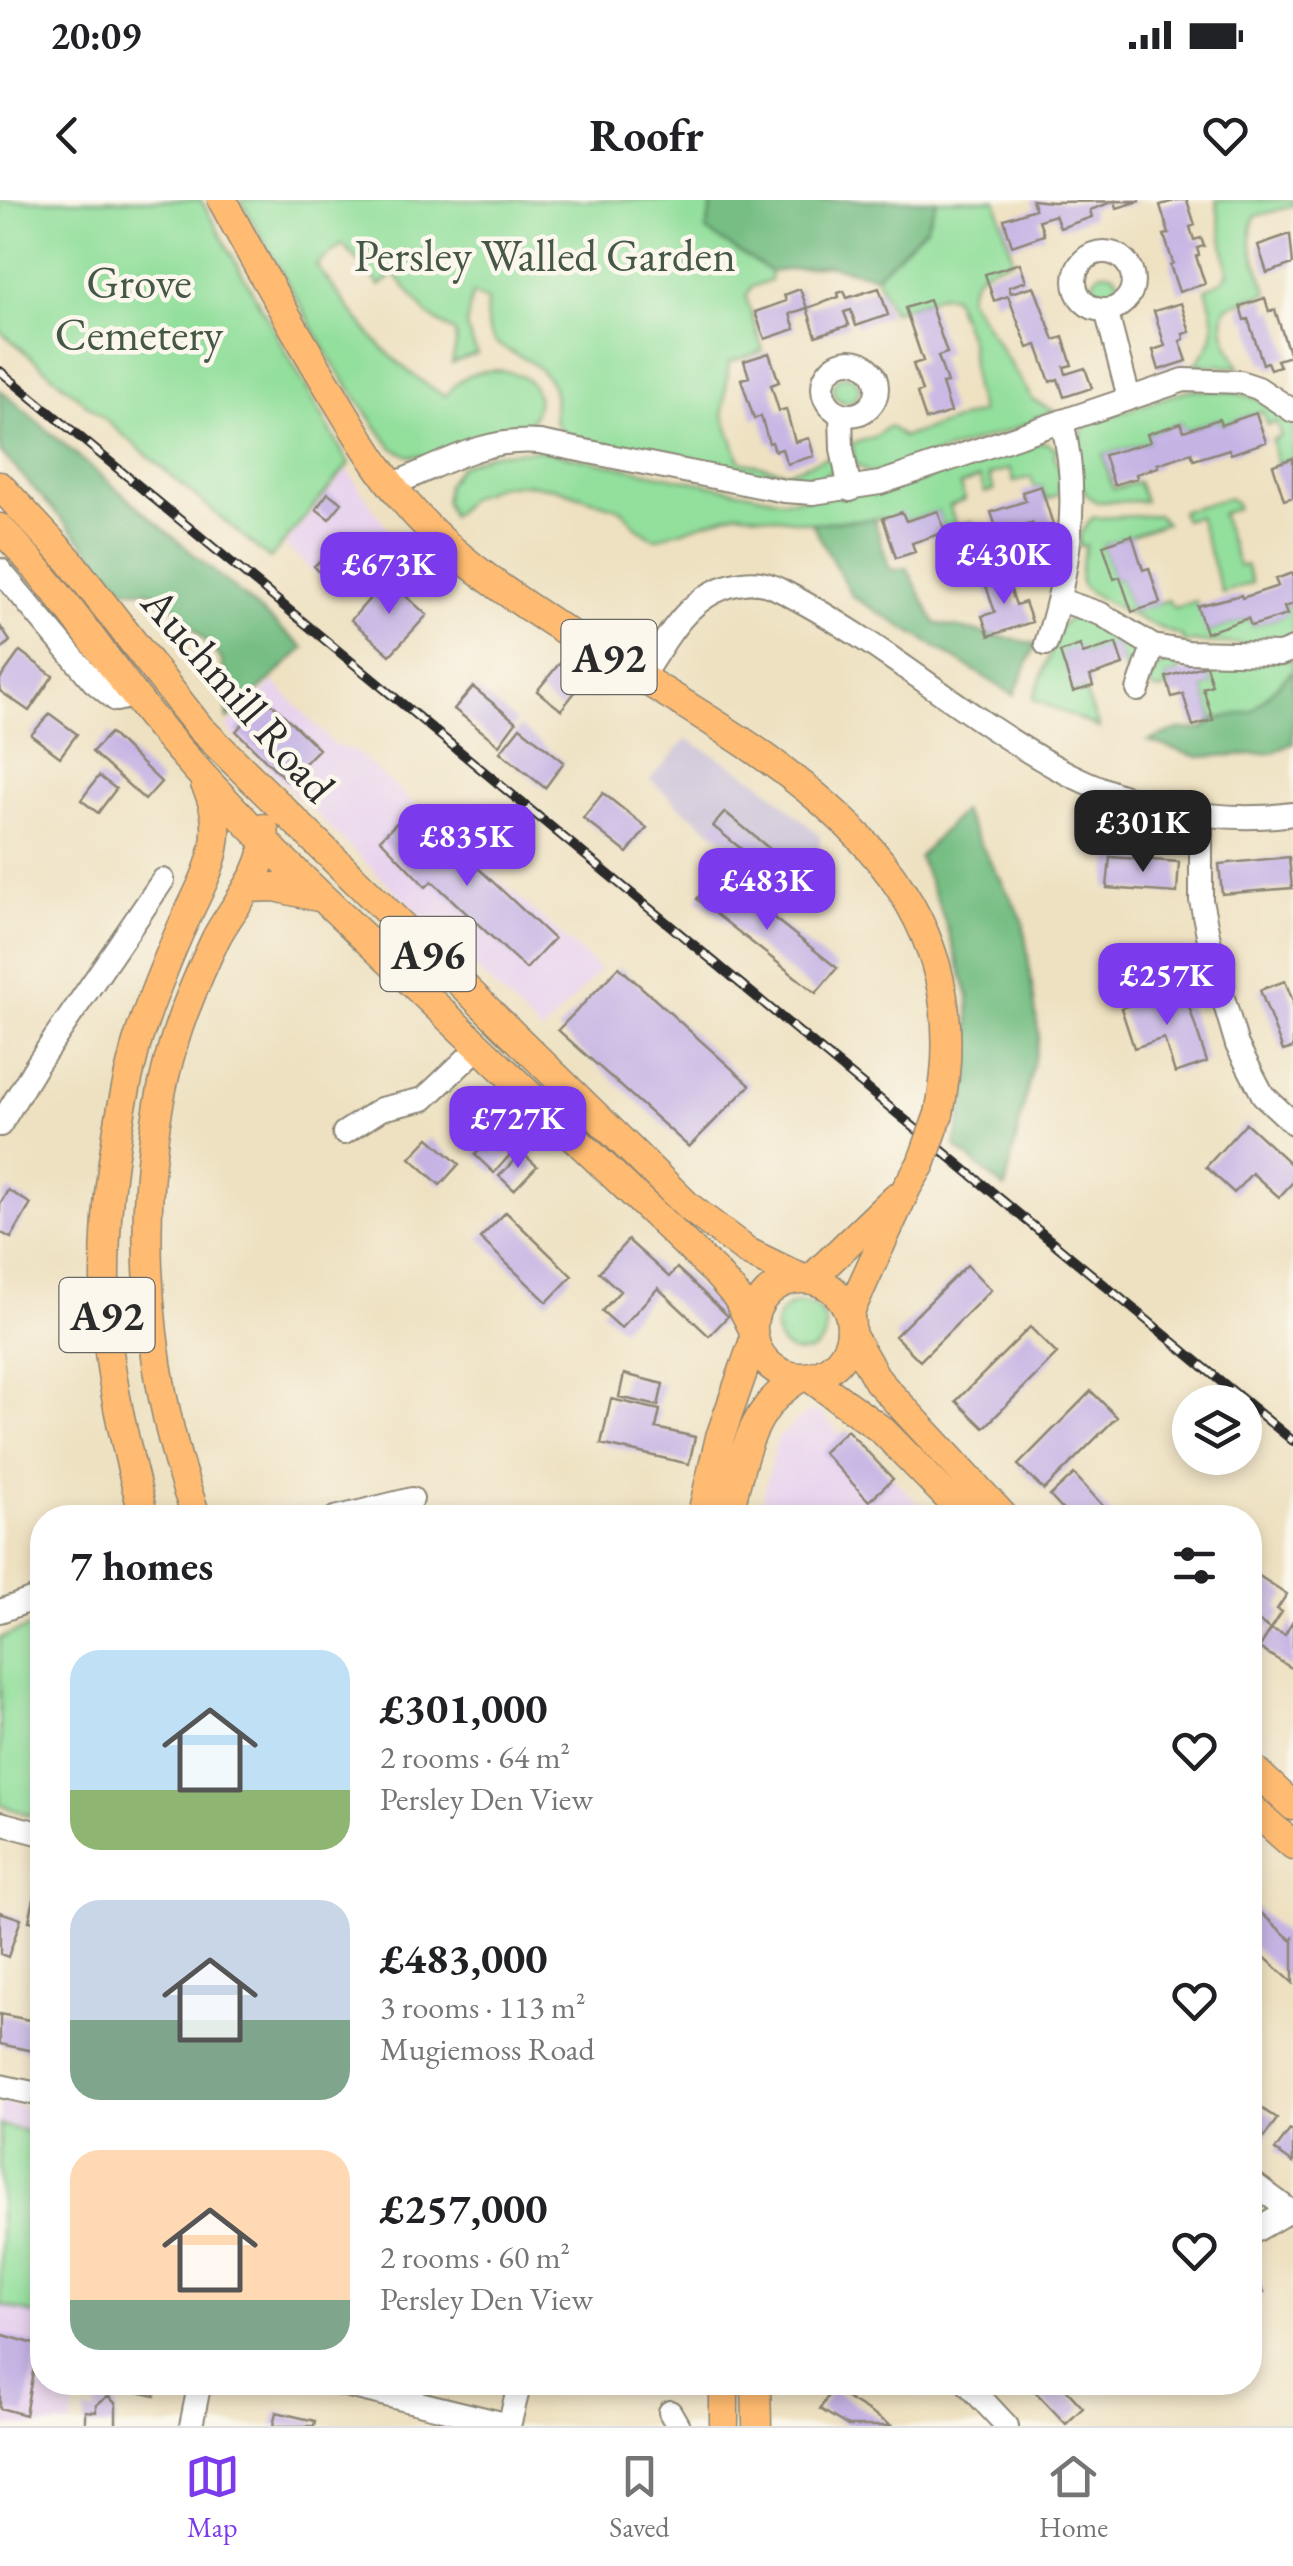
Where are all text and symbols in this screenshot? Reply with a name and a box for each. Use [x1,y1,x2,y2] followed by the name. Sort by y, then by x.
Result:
[50,11,141,60] text: 20:09
[589,106,704,164] text: Roofr
[40,108,95,163] icon: back
[1198,108,1253,163] icon: heart
[354,226,736,284] park label: Persley Walled Garden
[55,253,224,363] park label: Grove Cemetery
[934,522,1074,607] pin: £430K
[319,532,459,617] pin: £673K
[957,533,1051,575] text: £430K
[342,543,436,585] text: £673K
[129,573,349,814] street label: Auchmill Road
[562,620,656,694] road number: A92
[1073,790,1213,875] pin: £301K
[1096,801,1190,843] text: £301K
[397,804,537,889] pin: £835K
[420,815,514,857] text: £835K
[697,848,837,933] pin: £483K
[720,859,814,901] text: £483K
[380,917,476,991] road number: A96
[1097,943,1237,1028] pin: £257K
[1120,954,1214,996] text: £257K
[448,1086,588,1171] pin: £727K
[471,1097,565,1139] text: £727K
[59,1278,154,1352] road number: A92
[1172,1385,1262,1475] map controls
[1172,1385,1262,1475] button: layers
[70,1538,213,1593] text: 7 homes
[1167,1538,1222,1593] icon: filters
[380,1681,548,1736] text: £301,000
[150,1690,270,1810] icon: home
[1167,1723,1222,1778] icon: heart
[380,1736,570,1778] text: 2 rooms · 64 m²
[380,1778,593,1820] text: Persley Den View
[380,1931,548,1986] text: £483,000
[150,1940,270,2060] icon: home
[1167,1973,1222,2028] icon: heart
[380,1986,586,2028] text: 3 rooms · 113 m²
[380,2028,595,2070] text: Mugiemoss Road
[380,2181,548,2236] text: £257,000
[150,2190,270,2310] icon: home
[1167,2223,1222,2278] icon: heart
[380,2236,570,2278] text: 2 rooms · 60 m²
[380,2278,593,2320] text: Persley Den View
[185,2449,240,2545] tab: Map
[609,2449,669,2545] tab: Saved
[1039,2449,1108,2545] tab: Home

